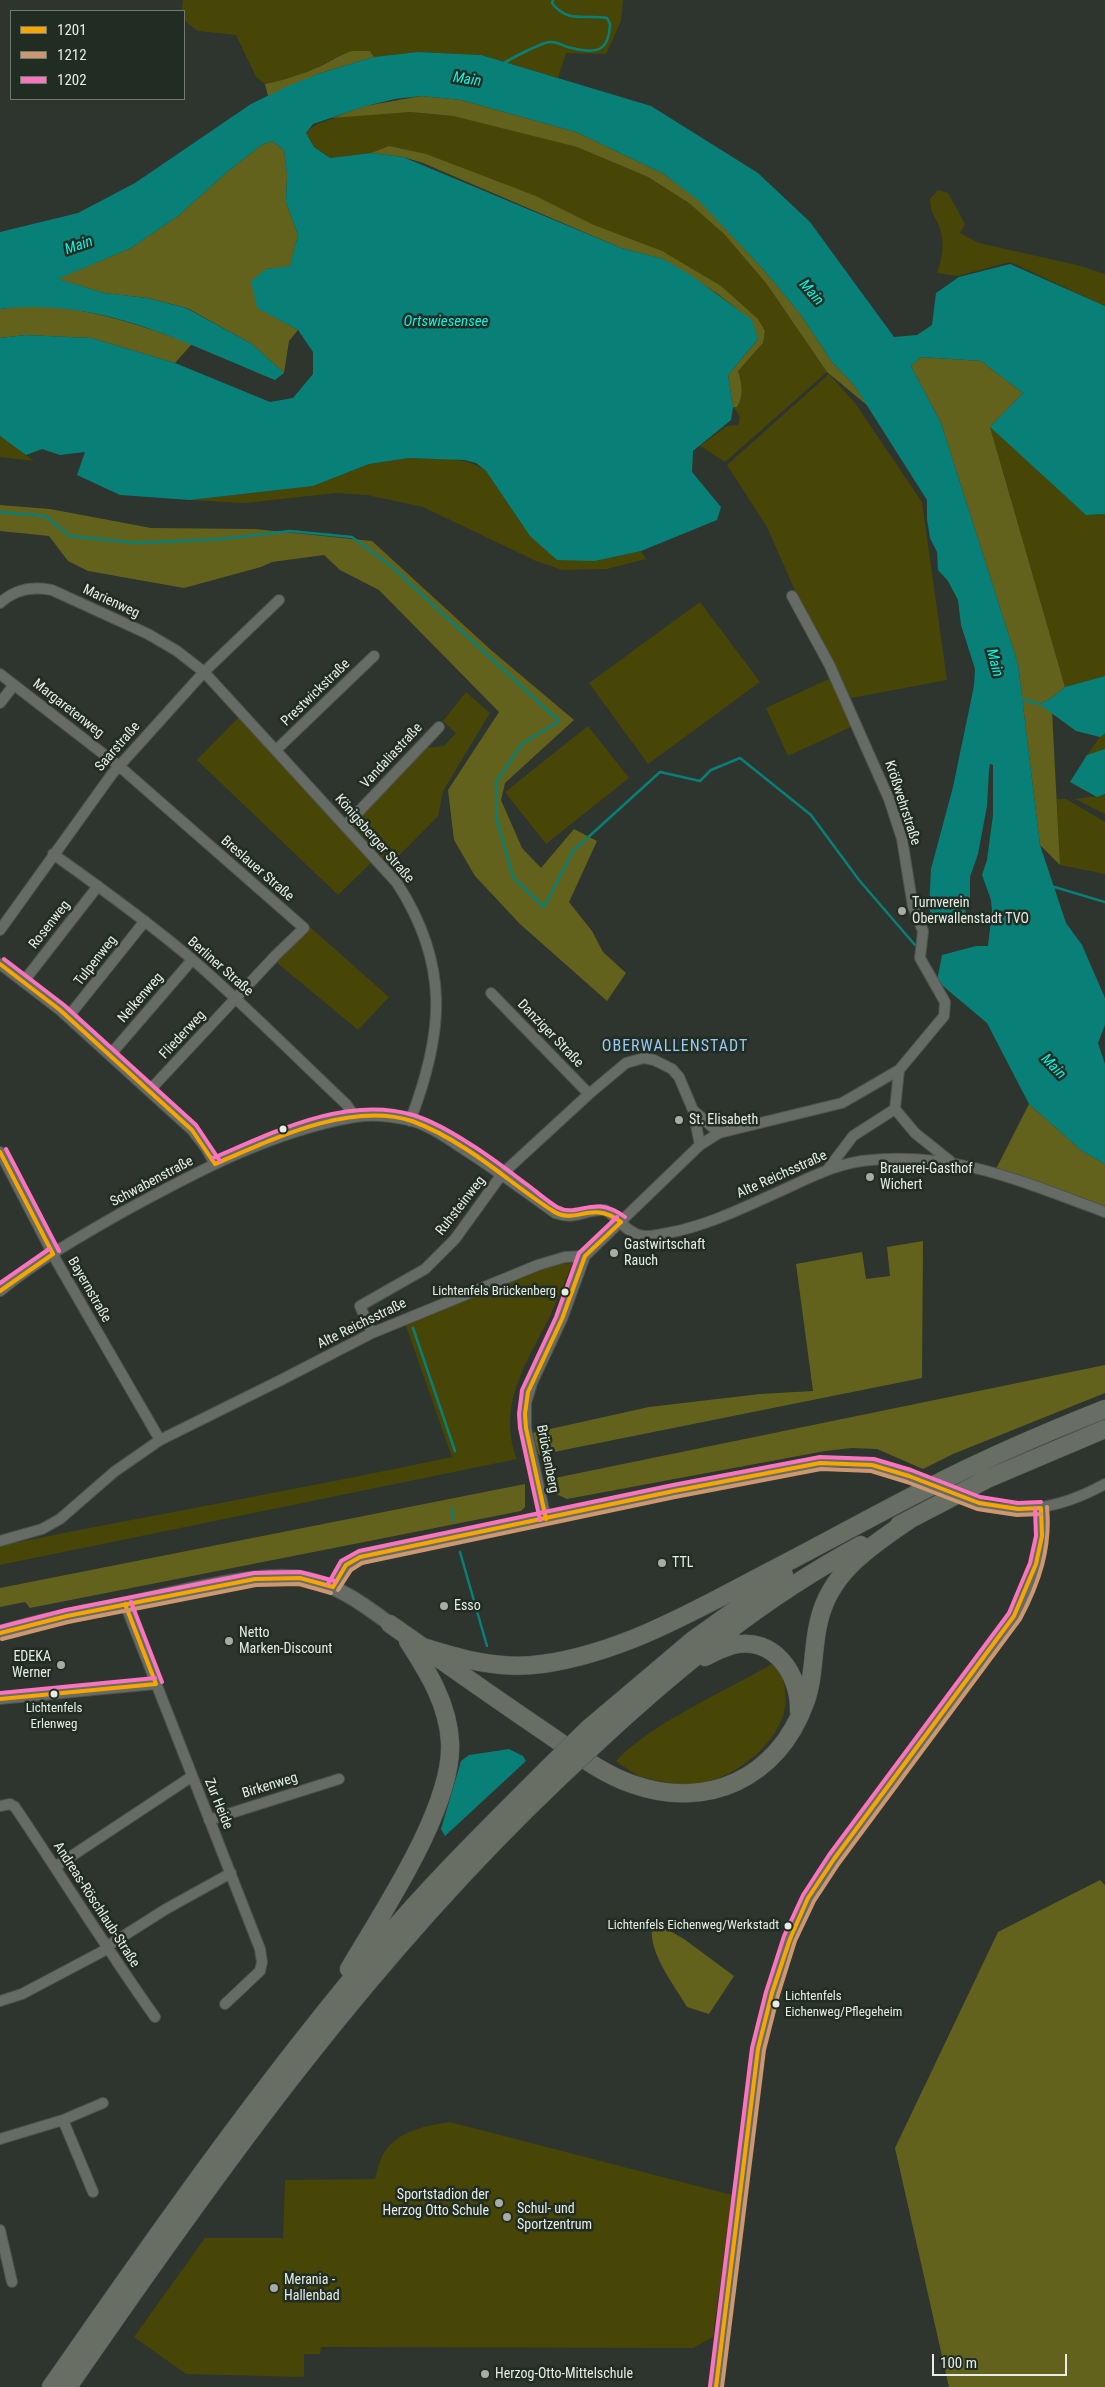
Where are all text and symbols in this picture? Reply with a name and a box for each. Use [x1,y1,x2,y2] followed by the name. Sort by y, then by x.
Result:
[10,10,185,100] legend
[57,21,87,39] text: 1201
[57,46,87,64] text: 1212
[452,69,482,91] water label: Main
[57,71,87,89] text: 1202
[63,233,95,259] water label: Main
[795,276,827,310] water label: Main
[404,313,488,331] water label: Ortswiesensee
[80,582,142,622] street label: Marienweg
[982,647,1006,679] water label: Main
[278,656,354,730] street label: Prestwickstraße
[29,676,107,742] street label: Margaretenweg
[92,719,144,775] street label: Saarstraße
[358,720,426,792] street label: Vandaliastraße
[880,759,924,847] street label: Krößwehrstraße
[331,791,417,887] street label: Königsberger Straße
[217,833,297,905] street label: Breslauer Straße
[912,895,1029,928] place label: Turnverein Oberwallenstadt TVO
[26,897,74,953] street label: Rosenweg
[896,905,908,917] marker: Turnverein Oberwallenstadt TVO
[71,932,121,990] street label: Tulpenweg
[184,934,256,1000] street label: Berliner Straße
[115,970,167,1026] street label: Nelkenweg
[513,997,587,1071] street label: Danziger Straße
[156,1007,210,1063] street label: Fliederweg
[600,1037,750,1057] district label: OBERWALLENSTADT
[1037,1051,1069,1083] water label: Main
[689,1112,758,1128] place label: St. Elisabeth
[673,1114,685,1126] marker: St. Elisabeth
[278,1124,288,1134] unlabelled marker
[734,1148,830,1202] street label: Alte Reichsstraße
[108,1153,196,1211] street label: Schwabenstraße
[880,1161,973,1194] place label: Brauerei-Gasthof Wichert
[864,1171,876,1183] marker: Brauerei-Gasthof Wichert
[433,1173,489,1239] street label: Ruhsteinweg
[624,1237,705,1270] place label: Gastwirtschaft Rauch
[608,1247,620,1259] marker: Gastwirtschaft Rauch
[64,1254,114,1326] street label: Bayernstraße
[432,1284,556,1300] place label: Lichtenfels Brückenberg
[560,1287,570,1297] marker: Lichtenfels Brückenberg
[315,1295,409,1353] street label: Alte Reichsstraße
[532,1423,562,1495] street label: Brückenberg
[672,1555,693,1571] place label: TTL
[656,1557,668,1569] marker: TTL
[454,1598,481,1614] place label: Esso
[438,1600,450,1612] marker: Esso
[239,1625,332,1658] place label: Netto Marken-Discount
[223,1635,235,1647] marker: Netto Marken-Discount
[12,1649,51,1681] place label: EDEKA Werner
[55,1659,67,1671] marker: EDEKA Werner
[49,1689,59,1699] marker: Lichtenfels Erlenweg
[26,1701,82,1732] place label: Lichtenfels Erlenweg
[240,1770,300,1802] street label: Birkenweg
[200,1776,236,1832] street label: Zur Heide
[49,1839,143,1971] street label: Andreas-Röschlaub-Straße
[608,1918,779,1934] place label: Lichtenfels Eichenweg/Werkstadt
[783,1921,793,1931] marker: Lichtenfels Eichenweg/Werkstadt
[785,1989,902,2020] place label: Lichtenfels Eichenweg/Pflegeheim
[771,1999,781,2009] marker: Lichtenfels Eichenweg/Pflegeheim
[382,2187,489,2220] place label: Sportstadion der Herzog Otto Schule
[493,2197,505,2209] marker: Sportstadion der Herzog Otto Schule
[517,2201,592,2234] place label: Schul- und Sportzentrum
[501,2211,513,2223] marker: Schul- und Sportzentrum
[284,2272,340,2304] place label: Merania - Hallenbad
[268,2282,280,2294] marker: Merania - Hallenbad
[935,2344,1070,2376] scale bar
[940,2354,977,2372] text: 100 m
[495,2366,633,2382] place label: Herzog-Otto-Mittelschule
[479,2368,491,2380] marker: Herzog-Otto-Mittelschule

